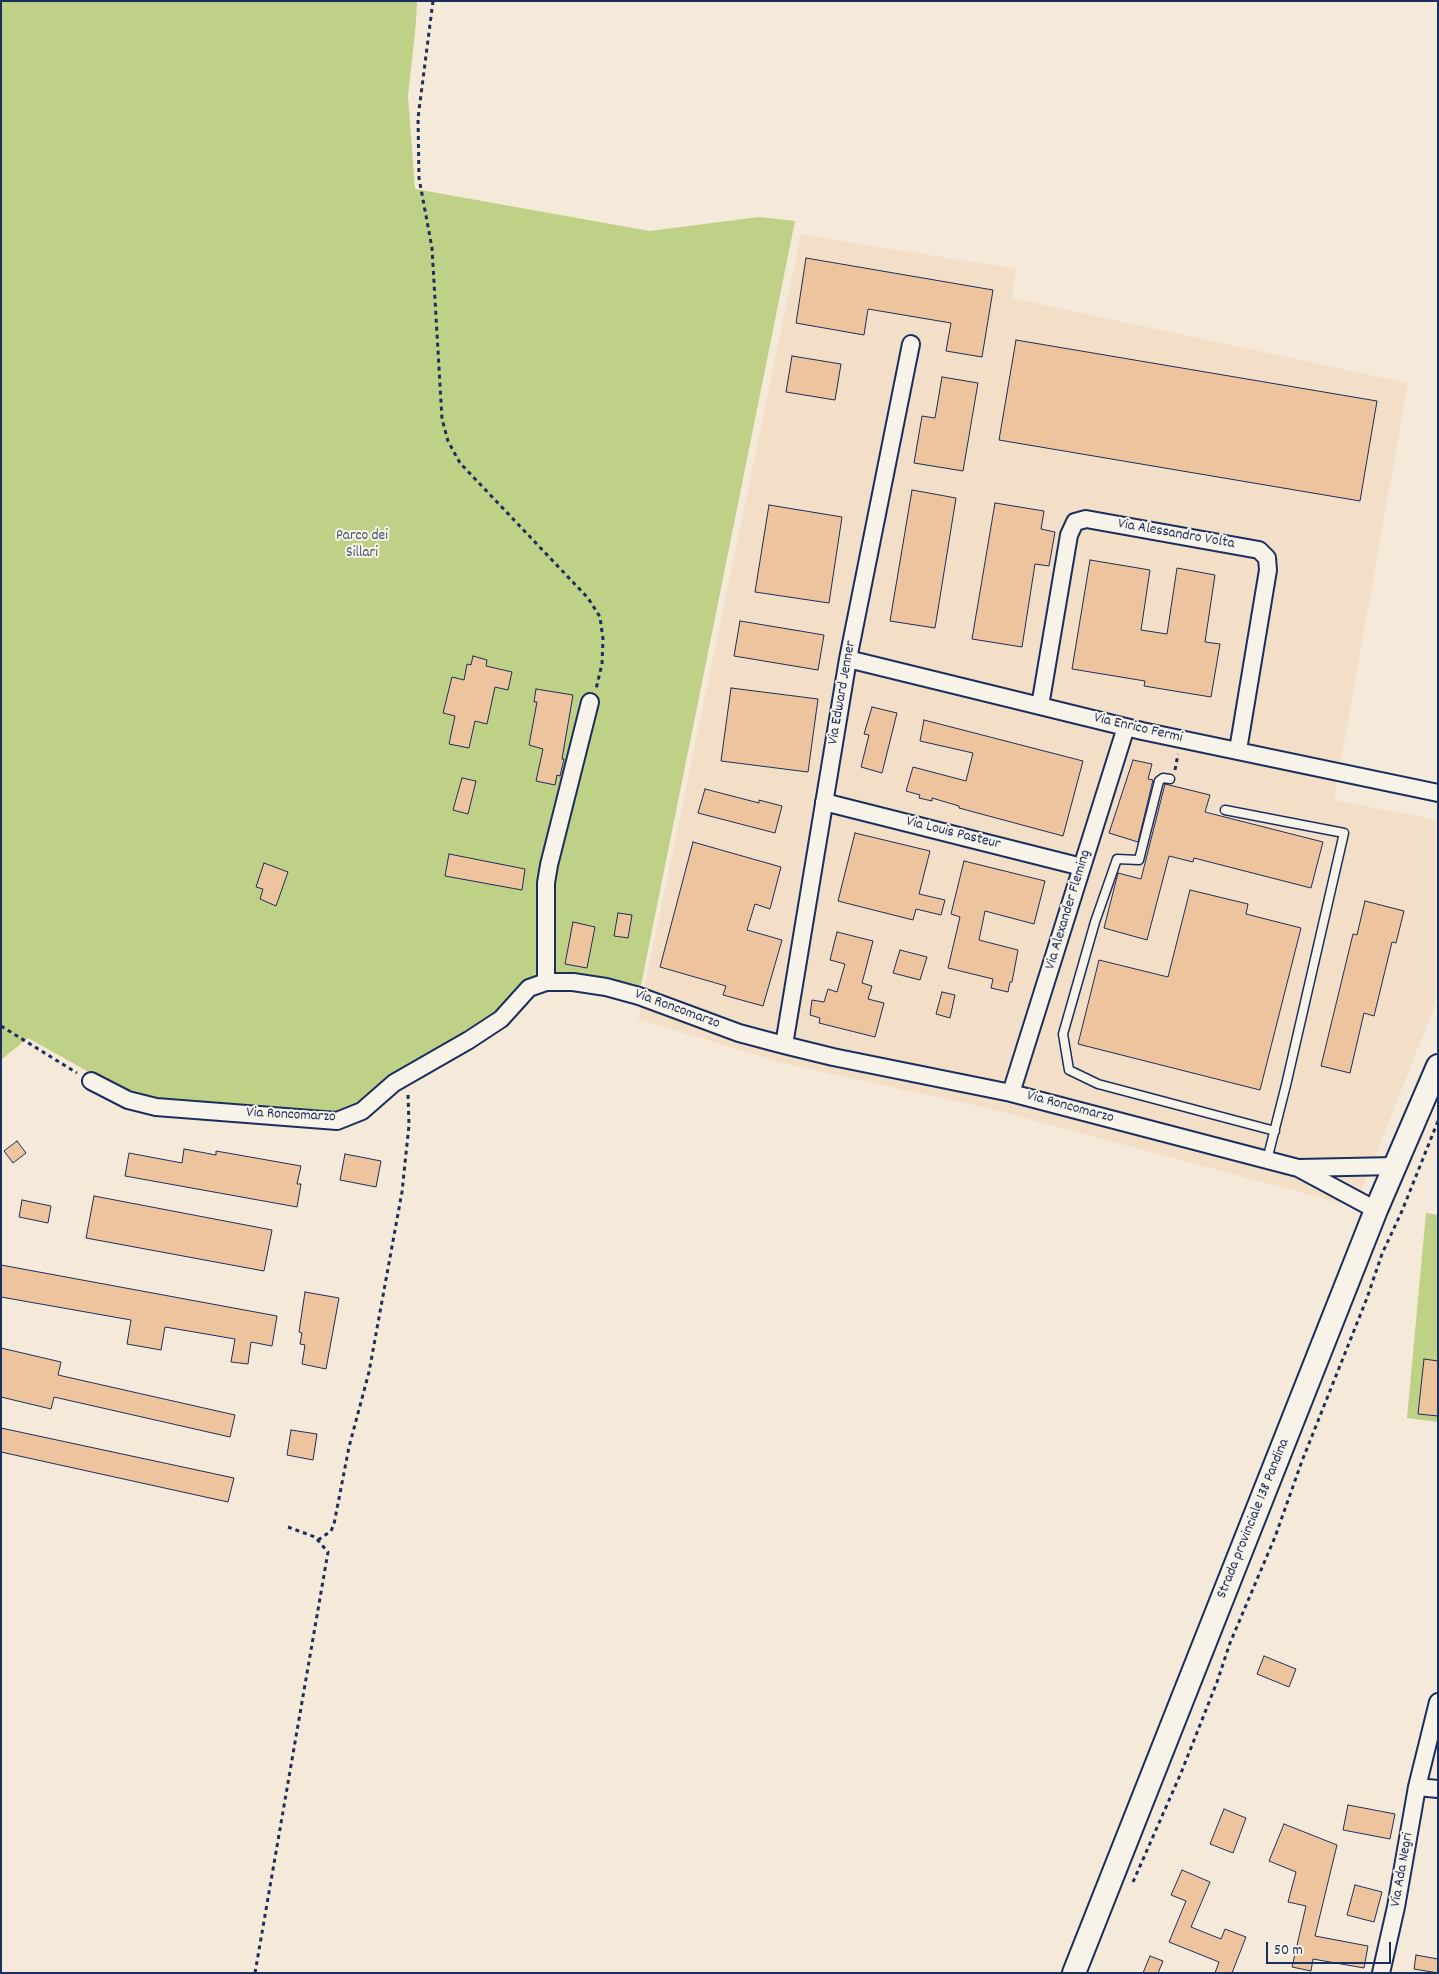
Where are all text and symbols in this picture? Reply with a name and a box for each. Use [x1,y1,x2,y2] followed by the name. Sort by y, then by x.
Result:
[1116,516,1236,554] street label: Via Alessandro Volta
[336,528,388,563] park label: Parco dei Sillari
[825,640,861,746] street label: Via Edward Jenner
[1092,710,1184,748] street label: Via Enrico Fermi
[904,814,1002,854] street label: Via Louis Pasteur
[1042,848,1096,972] street label: Via Alexander Fleming
[632,986,722,1034] street label: Via Roncomarzo
[1025,1088,1115,1128] street label: Via Roncomarzo
[246,1105,336,1127] street label: Via Roncomarzo
[1214,1437,1294,1601] street label: Strada provinciale 138 Pandina
[1388,1831,1418,1909] street label: Via Ada Negri
[1269,1932,1394,1964] scale bar
[1274,1940,1303,1962] text: 50 m

